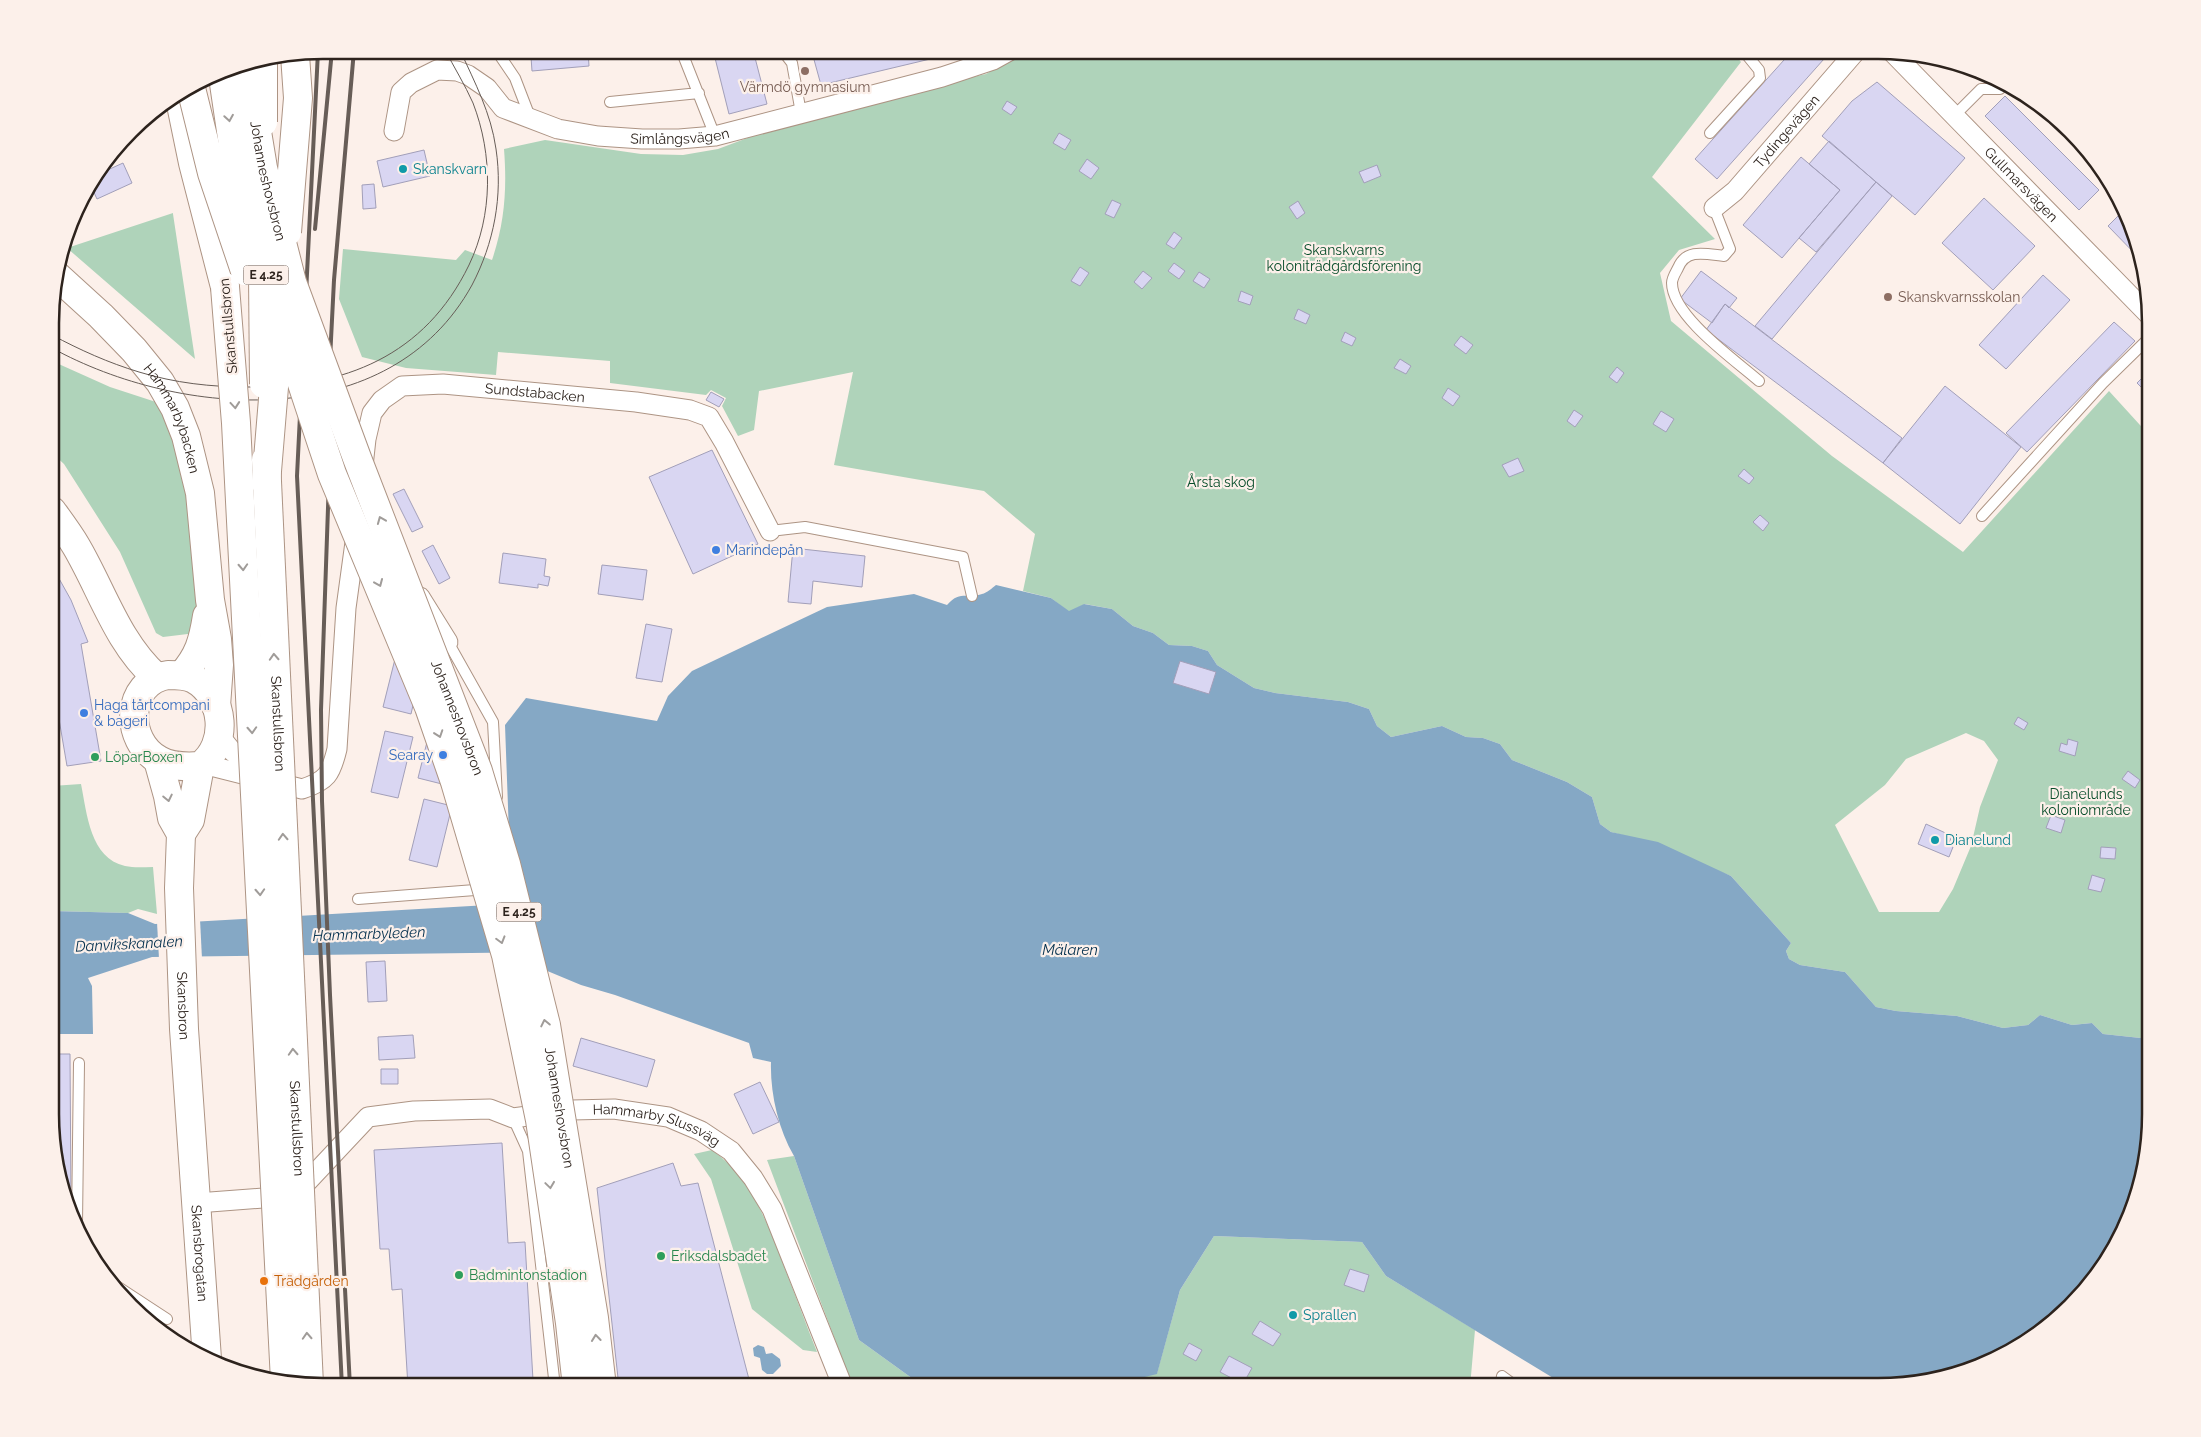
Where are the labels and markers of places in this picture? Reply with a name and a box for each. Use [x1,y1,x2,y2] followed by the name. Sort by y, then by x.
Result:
[799,65,811,77] marker: Värmdö gymnasium
[740,79,870,95] place label: Värmdö gymnasium
[413,161,487,177] place label: Skanskvarn
[397,163,409,175] marker: Skanskvarn
[1898,289,2020,305] place label: Skanskvarnsskolan
[1882,291,1894,303] marker: Skanskvarnsskolan
[726,542,803,558] place label: Marindepån
[710,544,722,556] marker: Marindepån
[94,697,210,729] place label: Haga tårtcompani & bageri
[78,707,90,719] marker: Haga tårtcompani & bageri
[389,747,433,763] place label: Searay
[105,749,183,765] place label: LöparBoxen
[437,749,449,761] marker: Searay
[89,751,101,763] marker: LöparBoxen
[1945,832,2011,848] place label: Dianelund
[1929,834,1941,846] marker: Dianelund
[671,1248,767,1264] place label: Eriksdalsbadet
[655,1250,667,1262] marker: Eriksdalsbadet
[469,1267,587,1283] place label: Badmintonstadion
[453,1269,465,1281] marker: Badmintonstadion
[274,1273,349,1289] place label: Trädgården
[258,1275,270,1287] marker: Trädgården
[1303,1307,1357,1323] place label: Sprallen
[1287,1309,1299,1321] marker: Sprallen

